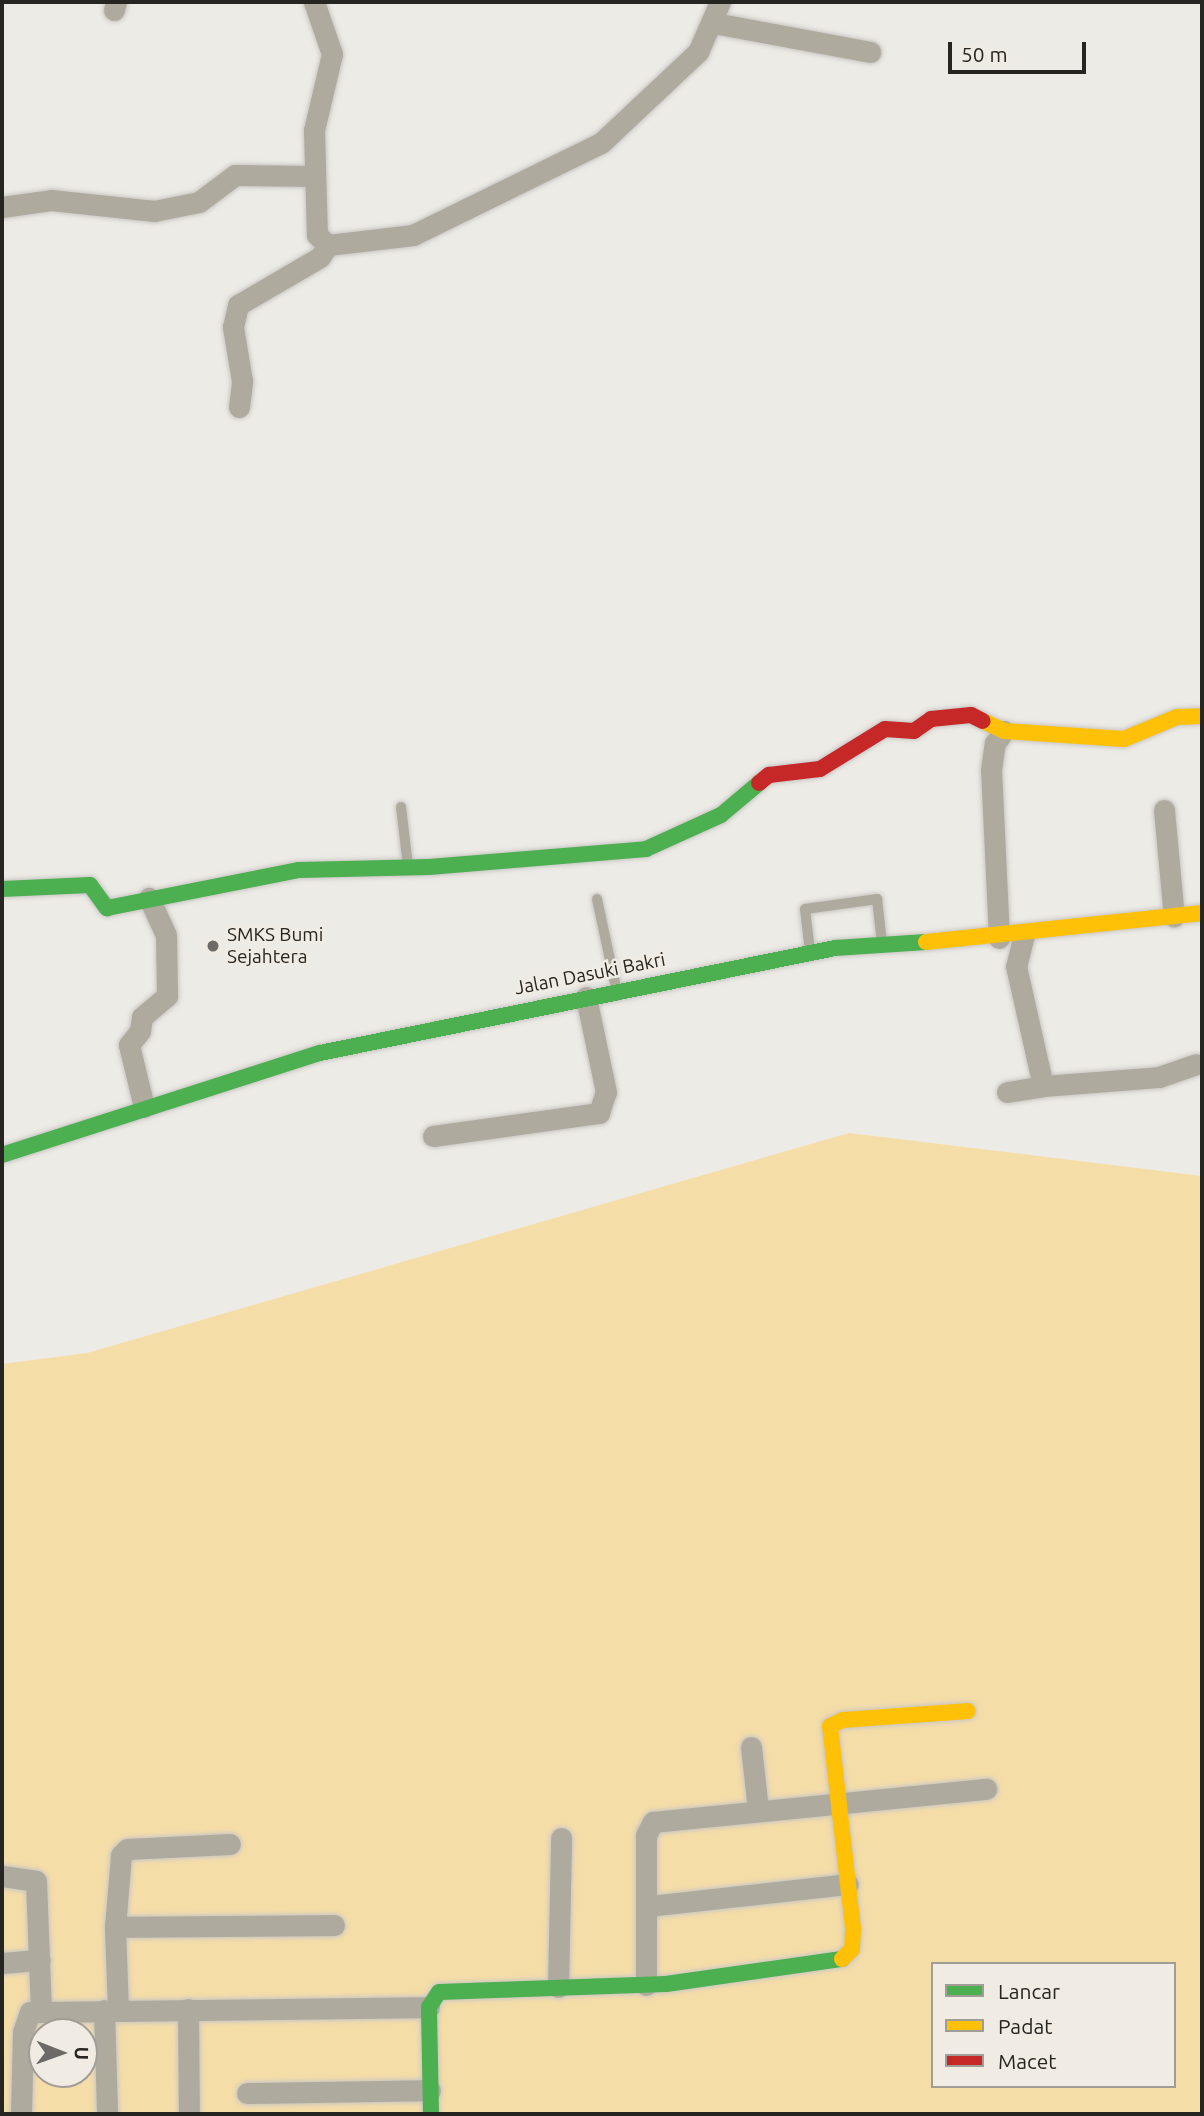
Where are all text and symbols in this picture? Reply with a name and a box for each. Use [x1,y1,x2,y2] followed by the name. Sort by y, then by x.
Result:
[952,28,1090,72] scale bar
[961,42,1008,66] text: 50 m
[227,924,323,968] place label: SMKS Bumi Sejahtera
[205,938,221,954] marker: SMKS Bumi Sejahtera
[513,948,667,1000] street label: Jalan Dasuki Bakri
[931,1962,1176,2088] legend
[998,1979,1060,2003] text: Lancar
[998,2014,1053,2038] text: Padat
[28,2018,98,2088] north arrow
[71,2046,93,2060] text: U
[998,2049,1057,2073] text: Macet

